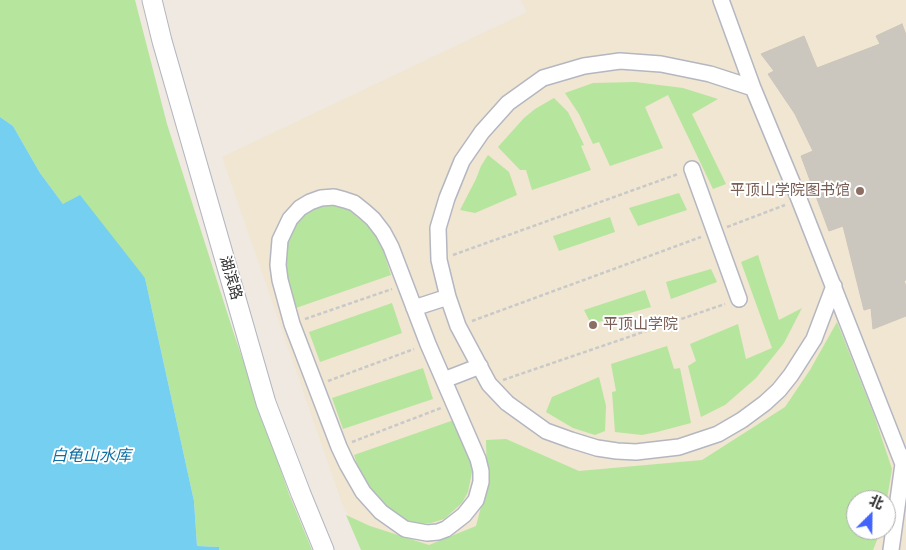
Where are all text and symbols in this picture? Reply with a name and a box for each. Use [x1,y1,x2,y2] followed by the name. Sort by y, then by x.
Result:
[730,182,850,200] place label: 平顶山学院图书馆
[854,185,866,197] marker: 平顶山学院图书馆
[215,254,245,302] street label: 湖滨路
[603,316,678,334] place label: 平顶山学院
[587,319,599,331] marker: 平顶山学院
[51,447,131,467] water label: 白龟山水库
[846,490,896,540] north arrow
[867,492,886,512] text: 北

